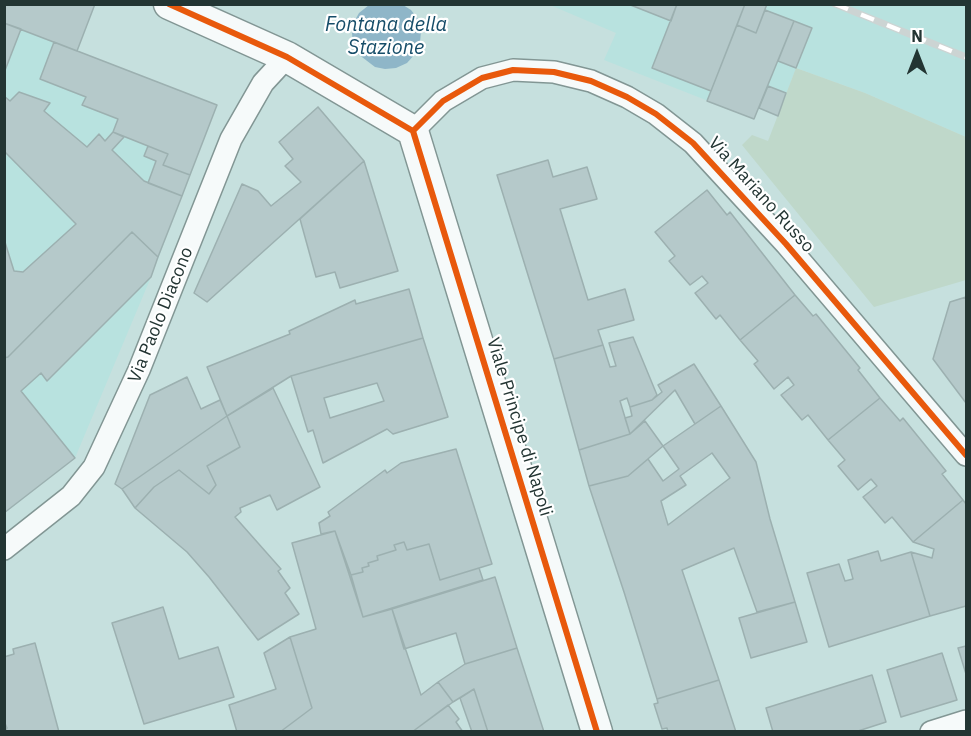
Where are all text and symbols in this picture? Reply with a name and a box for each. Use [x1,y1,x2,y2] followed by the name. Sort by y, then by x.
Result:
[325,13,447,60] water label: Fontana della Stazione
[887,24,947,84] north arrow
[911,26,923,46] text: N
[703,133,819,257] street label: Via Mariano Russo
[124,244,198,386] street label: Via Paolo Diacono
[482,335,556,519] street label: Viale Principe di Napoli

